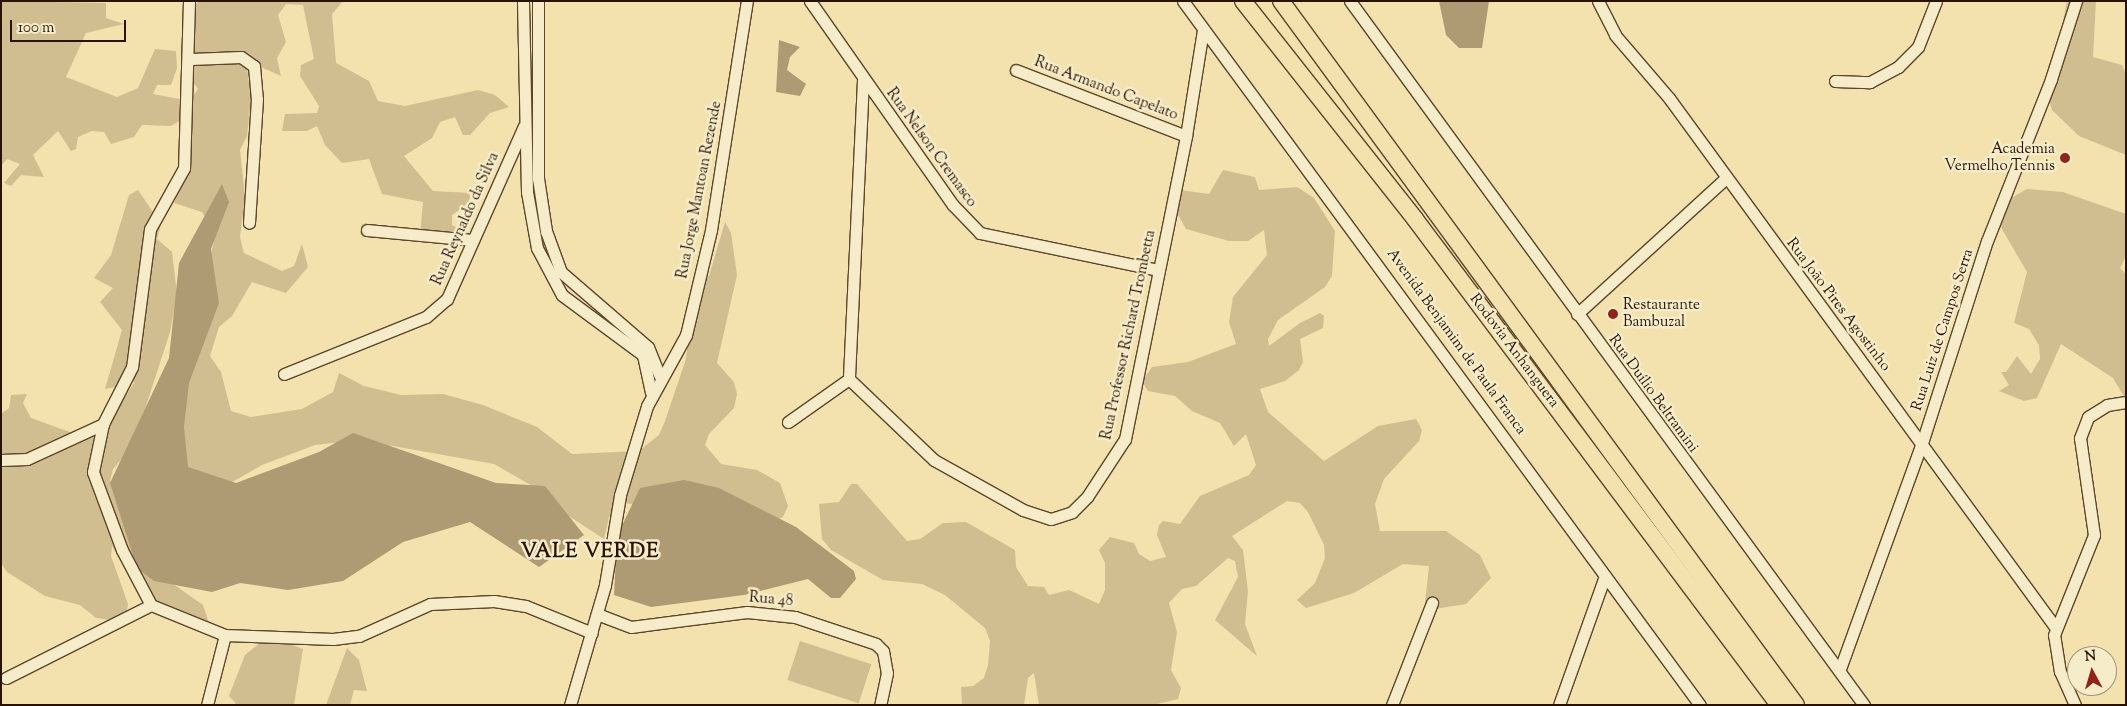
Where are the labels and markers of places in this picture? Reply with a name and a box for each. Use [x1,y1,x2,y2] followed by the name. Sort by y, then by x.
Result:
[1944,140,2055,175] place label: Academia Vermelho Tennis
[2059,152,2071,164] marker: Academia Vermelho Tennis
[1623,296,1700,331] place label: Restaurante Bambuzal
[1607,308,1619,320] marker: Restaurante Bambuzal

